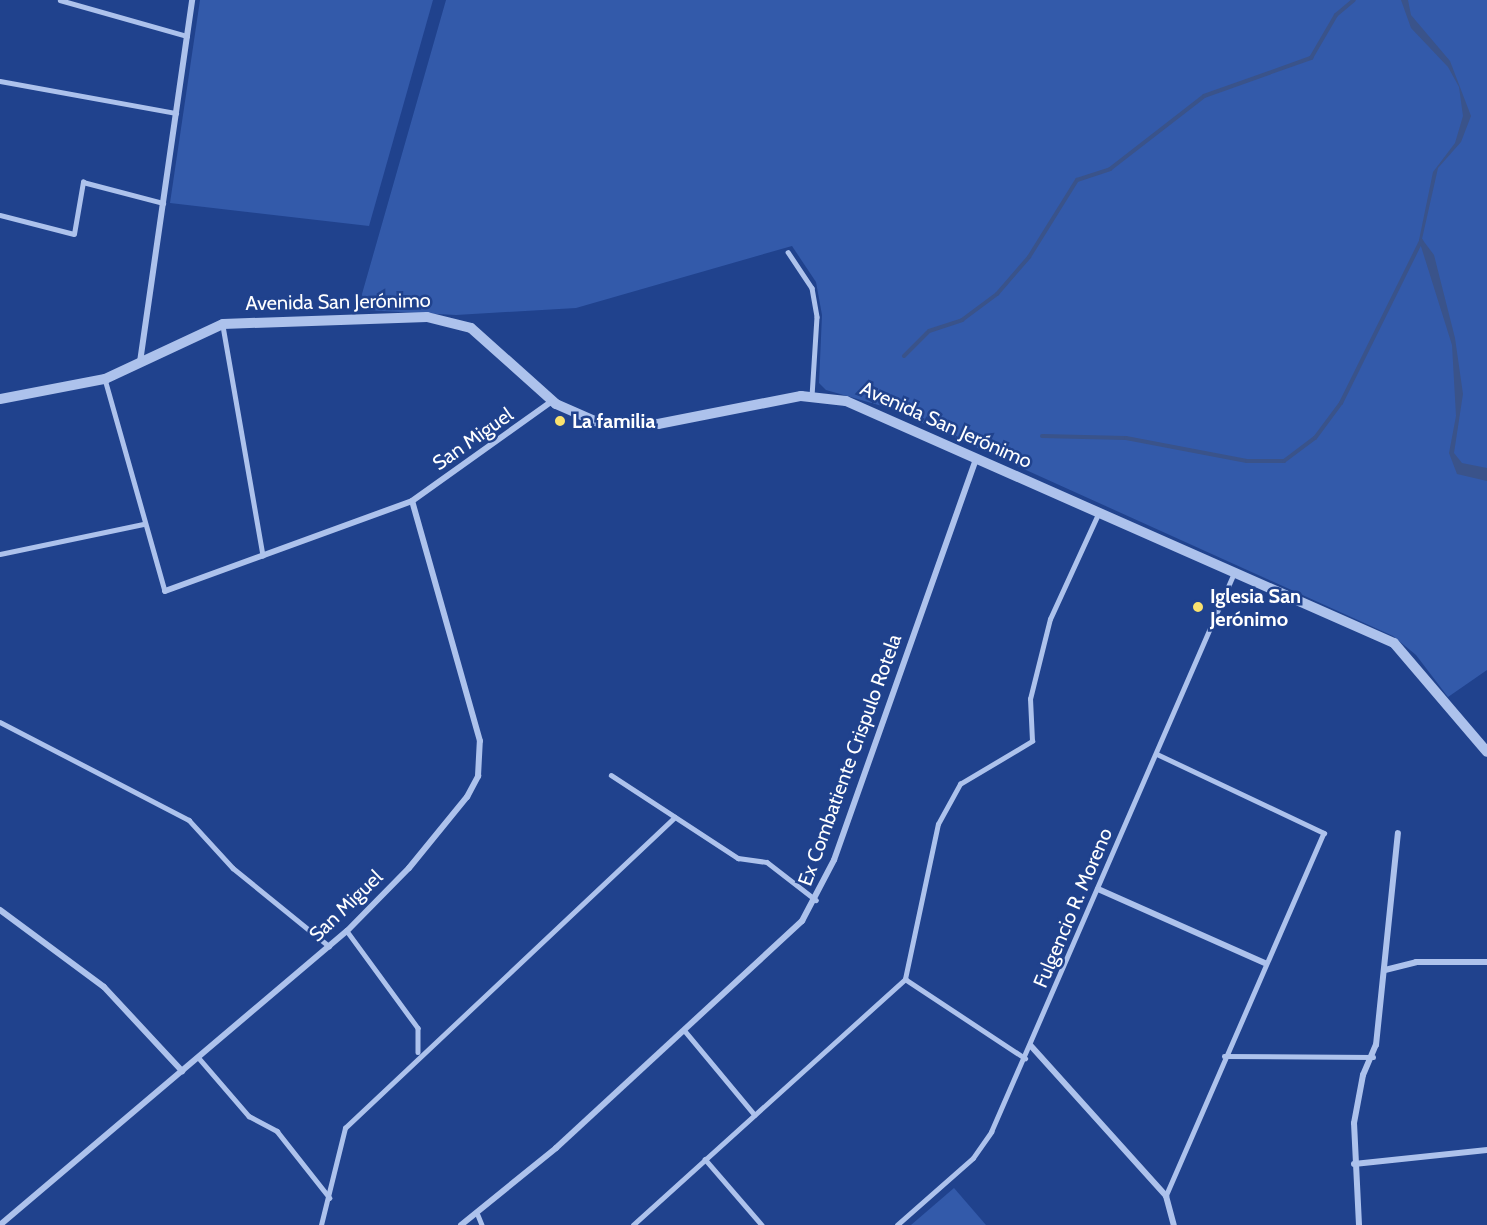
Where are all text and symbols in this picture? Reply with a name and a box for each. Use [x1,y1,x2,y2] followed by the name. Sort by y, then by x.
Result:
[245,288,431,316] street label: Avenida San Jerónimo
[857,376,1035,474] street label: Avenida San Jerónimo
[428,403,518,475] street label: San Miguel
[572,409,655,433] place label: La familia
[553,414,567,428] marker: La familia
[1210,584,1301,631] place label: Iglesia San Jerónimo
[1191,600,1205,614] marker: Iglesia San Jerónimo
[793,631,907,889] street label: Ex Combatiente Crispulo Rotela
[1028,824,1118,992] street label: Fulgencio R. Moreno
[304,865,388,947] street label: San Miguel

